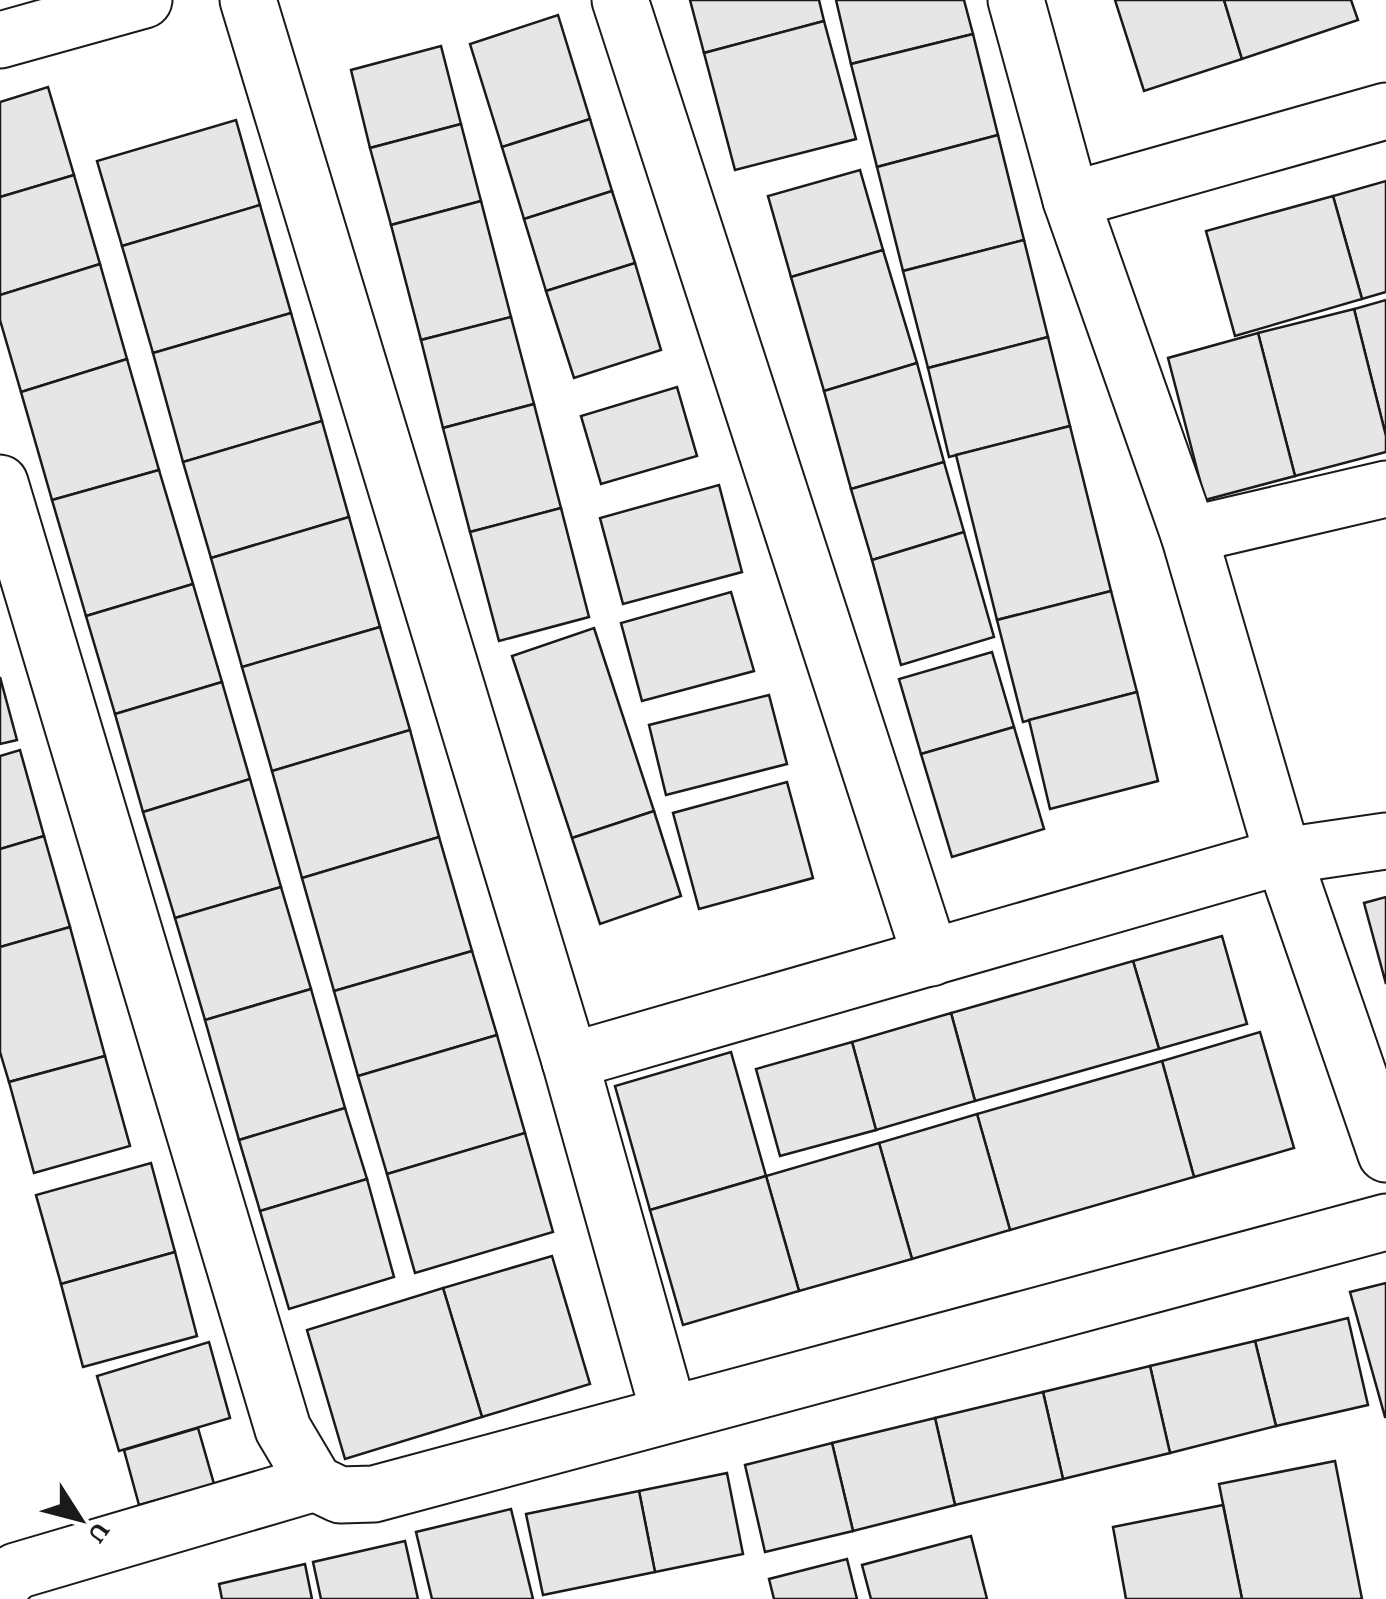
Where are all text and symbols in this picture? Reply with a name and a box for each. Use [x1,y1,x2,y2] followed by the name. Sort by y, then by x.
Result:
[30,1469,130,1569] north arrow
[82,1517,118,1550] text: U

